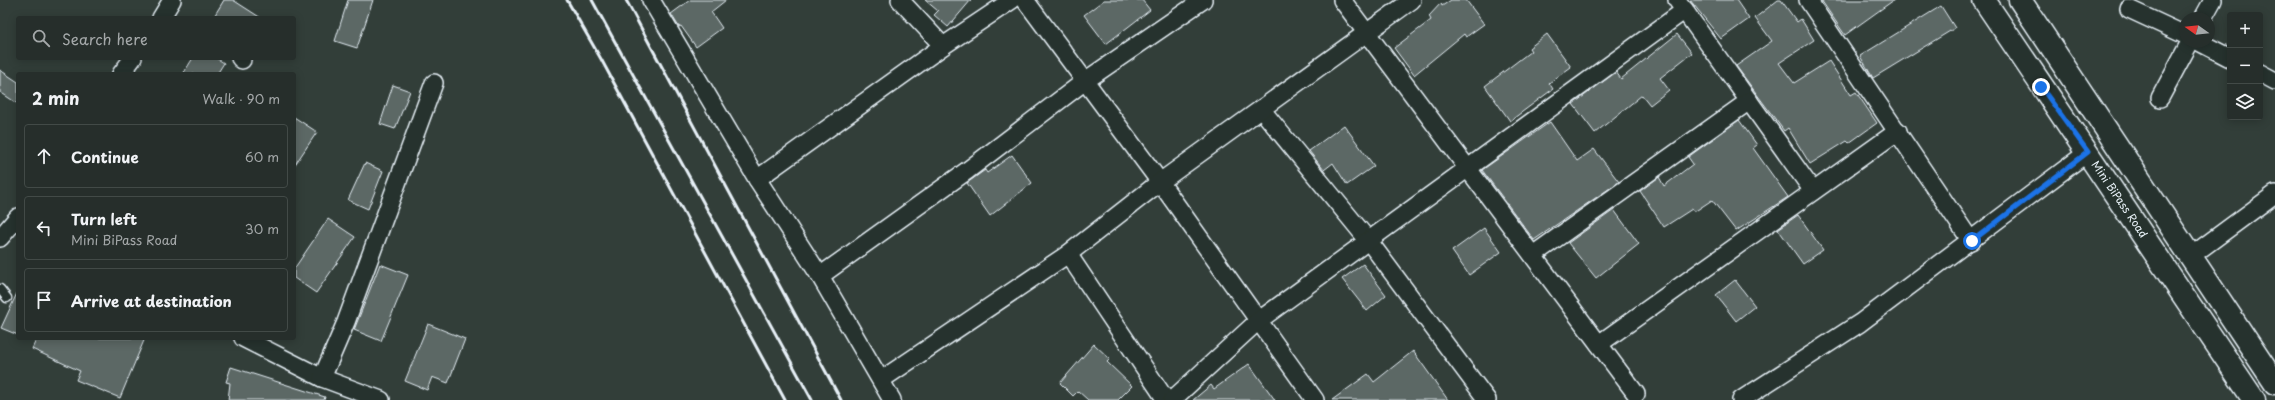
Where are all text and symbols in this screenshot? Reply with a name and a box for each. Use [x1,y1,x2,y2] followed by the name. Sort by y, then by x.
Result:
[2179,12,2215,48] north arrow
[2227,12,2263,120] map controls
[2227,12,2263,48] button: +
[16,16,296,60] search box
[30,27,52,49] icon: search
[62,27,148,50] text: Search here
[2227,48,2263,84] button: −
[2032,78,2050,96] route end
[2227,84,2263,120] button: layers
[32,85,79,111] text: 2 min
[203,89,280,108] text: Walk · 90 m
[33,145,55,167] icon: ahead
[71,145,139,168] text: Continue
[245,147,279,166] text: 60 m
[2088,157,2152,241] street label: Mini BiPass Road
[71,207,137,230] text: Turn left
[33,217,55,239] icon: left
[245,219,279,238] text: 30 m
[71,230,177,249] text: Mini BiPass Road
[1963,232,1981,250] route start
[33,289,55,311] icon: arrive
[71,289,232,312] text: Arrive at destination

